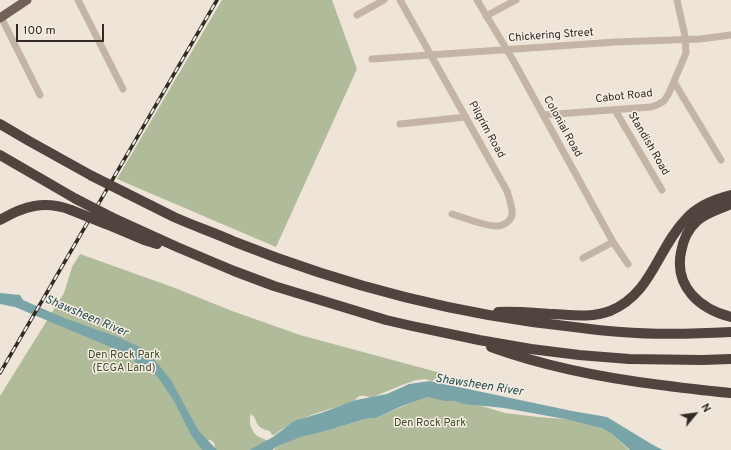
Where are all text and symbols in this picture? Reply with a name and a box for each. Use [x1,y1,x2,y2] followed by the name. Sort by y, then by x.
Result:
[18,16,106,42] scale bar
[23,23,56,39] text: 100 m
[508,26,594,46] street label: Chickering Street
[595,87,653,107] street label: Cabot Road
[540,94,584,160] street label: Colonial Road
[465,99,507,161] street label: Pilgrim Road
[624,110,672,178] street label: Standish Road
[42,293,130,341] water label: Shawsheen River
[88,349,160,375] park label: Den Rock Park (ECGA Land)
[434,372,524,400] water label: Shawsheen River
[675,394,715,434] north arrow
[697,401,714,415] text: N
[394,417,466,431] park label: Den Rock Park

